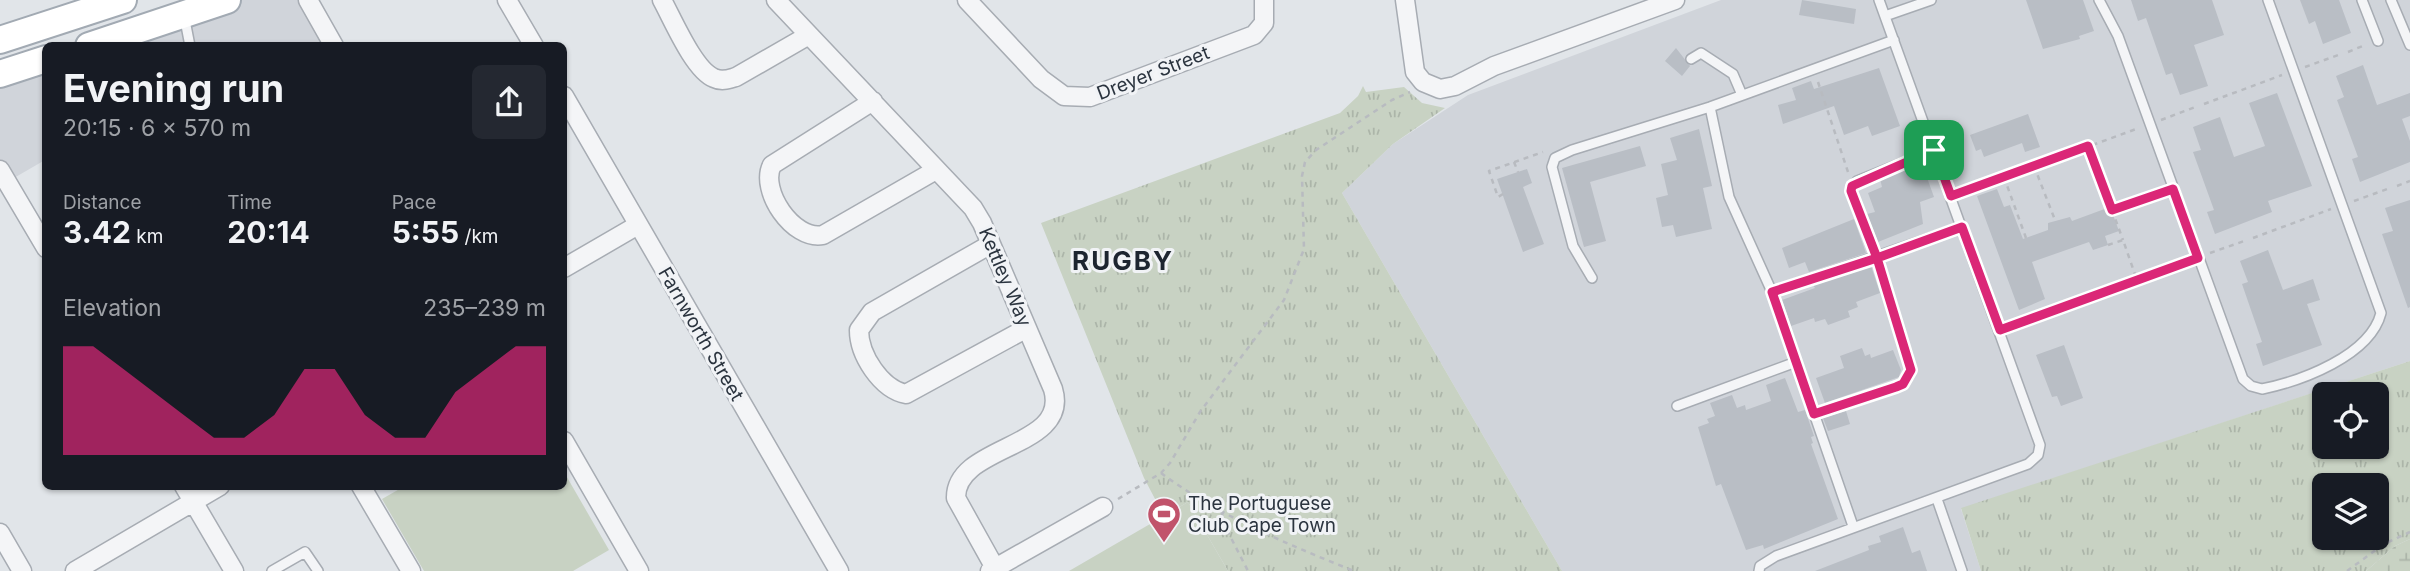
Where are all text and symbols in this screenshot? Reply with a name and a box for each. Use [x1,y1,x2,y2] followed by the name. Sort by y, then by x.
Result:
[1093,41,1213,105] street label: Dreyer Street
[63,65,284,111] text: Evening run
[472,65,546,139] button: share
[63,114,251,142] text: 20:15 · 6 × 570 m
[1904,120,1964,180] pin
[1915,131,1953,169] icon: arrive
[63,191,141,214] text: Distance
[227,191,272,214] text: Time
[392,191,436,214] text: Pace
[63,214,131,250] text: 3.42
[227,214,310,250] text: 20:14
[392,214,459,250] text: 5:55
[974,224,1036,330] street label: Kettley Way
[131,225,163,248] text: km
[459,225,498,248] text: /km
[1072,245,1174,276] district label: RUGBY
[653,263,749,405] street label: Farnworth Street
[63,294,162,322] text: Elevation
[423,294,546,322] text: 235–239 m
[2312,382,2389,550] map controls
[2312,382,2389,459] button: locate
[2312,473,2389,550] button: layers
[1188,492,1336,537] place label: The Portuguese Club Cape Town
[1145,495,1183,544] sports icon: The Portuguese Club Cape Town

